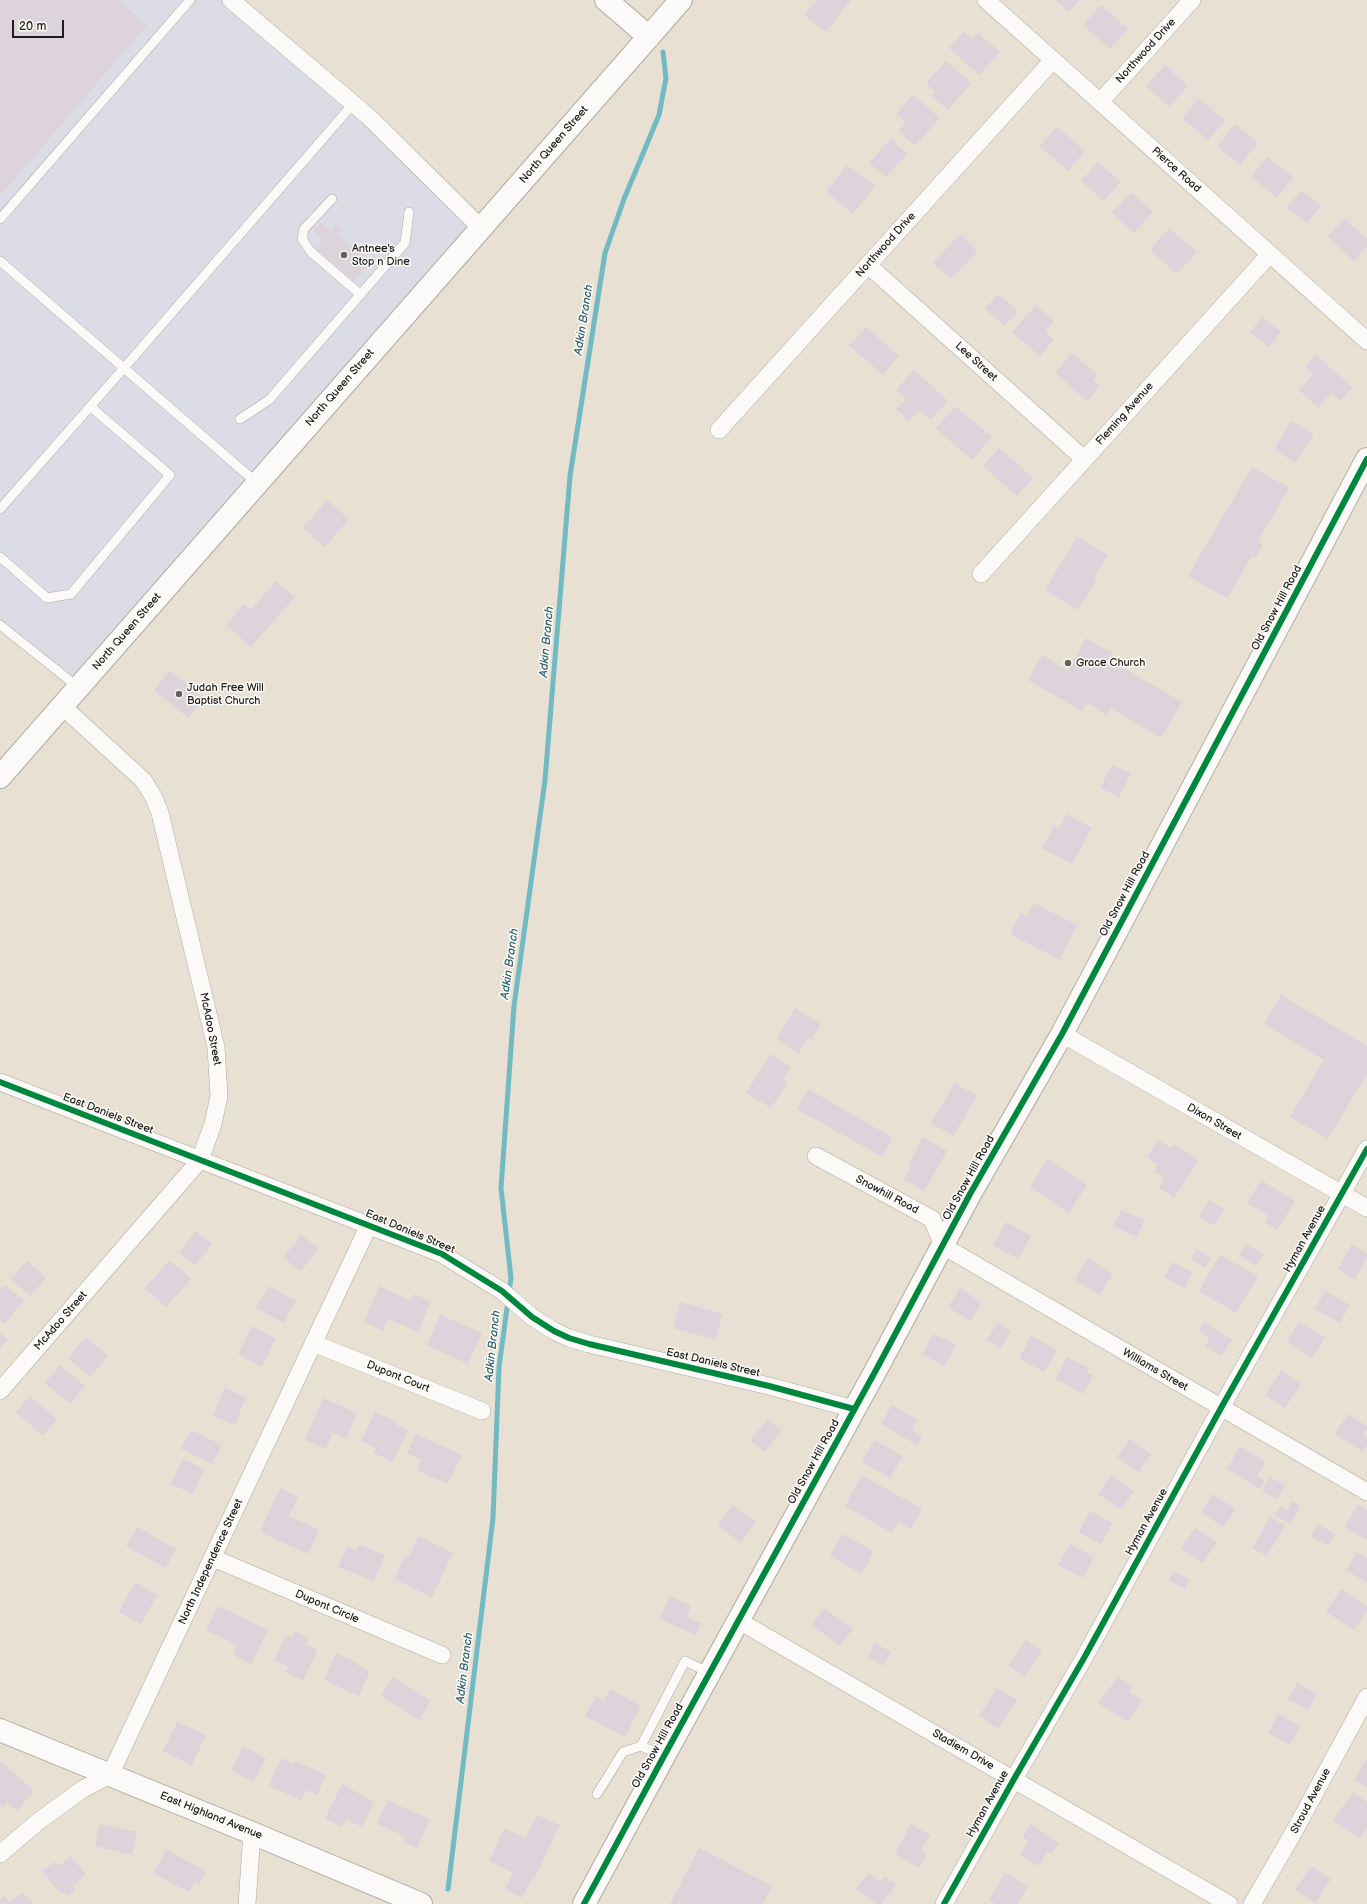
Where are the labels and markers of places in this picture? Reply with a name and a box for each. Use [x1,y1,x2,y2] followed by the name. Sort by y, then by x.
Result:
[352,242,410,268] place label: Antnee's Stop n Dine
[339,250,349,260] marker: Antnee's Stop n Dine
[1076,656,1145,670] place label: Grace Church
[1063,658,1073,668] marker: Grace Church
[187,681,264,707] place label: Judah Free Will Baptist Church
[174,689,184,699] marker: Judah Free Will Baptist Church

